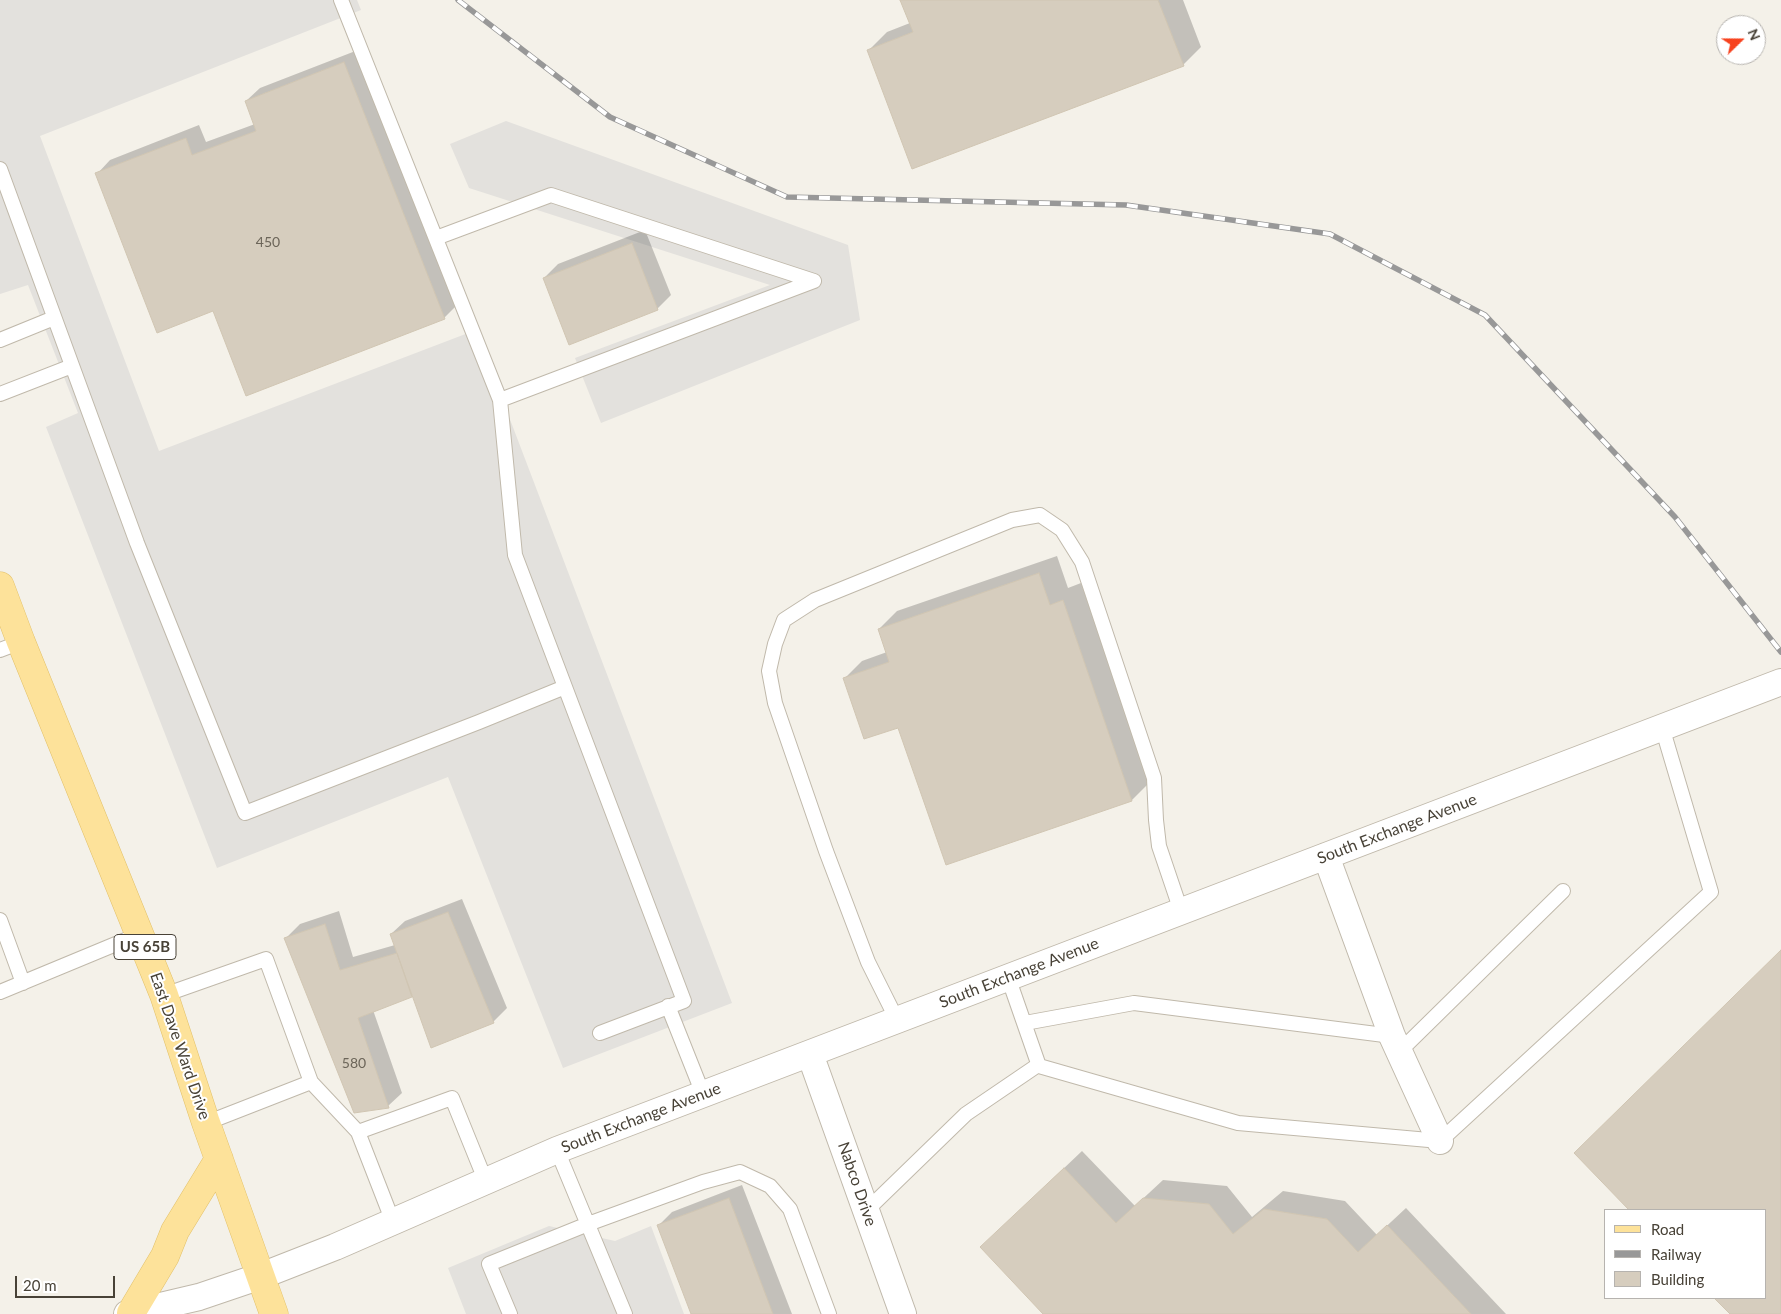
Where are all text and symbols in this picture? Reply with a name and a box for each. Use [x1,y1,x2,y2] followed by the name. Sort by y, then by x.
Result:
[1716,15,1766,65] north arrow
[1745,26,1764,43] text: N
[256,234,280,250] house number: 450
[1314,790,1480,868] street label: South Exchange Avenue
[114,934,176,960] road number: US 65B
[936,934,1102,1012] street label: South Exchange Avenue
[146,970,214,1122] street label: East Dave Ward Drive
[342,1055,366,1071] house number: 580
[558,1079,724,1157] street label: South Exchange Avenue
[834,1139,880,1229] street label: Nabco Drive
[1604,1209,1766,1299] legend
[1651,1220,1684,1238] text: Road
[1651,1245,1702,1263] text: Railway
[18,1266,118,1298] scale bar
[1651,1270,1704,1288] text: Building
[23,1276,57,1294] text: 20 m

